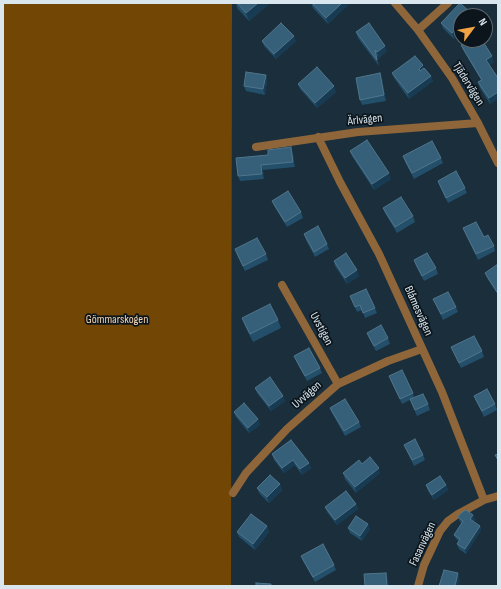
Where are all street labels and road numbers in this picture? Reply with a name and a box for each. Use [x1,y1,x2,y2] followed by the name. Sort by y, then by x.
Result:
[449,59,487,109] street label: Tjädervägen
[347,111,383,129] street label: Ärlvägen
[401,284,435,338] street label: Blåmesvägen
[306,310,336,348] street label: Uvstigen
[289,378,325,412] street label: Uvvägen
[407,520,439,568] street label: Fasanvägen

